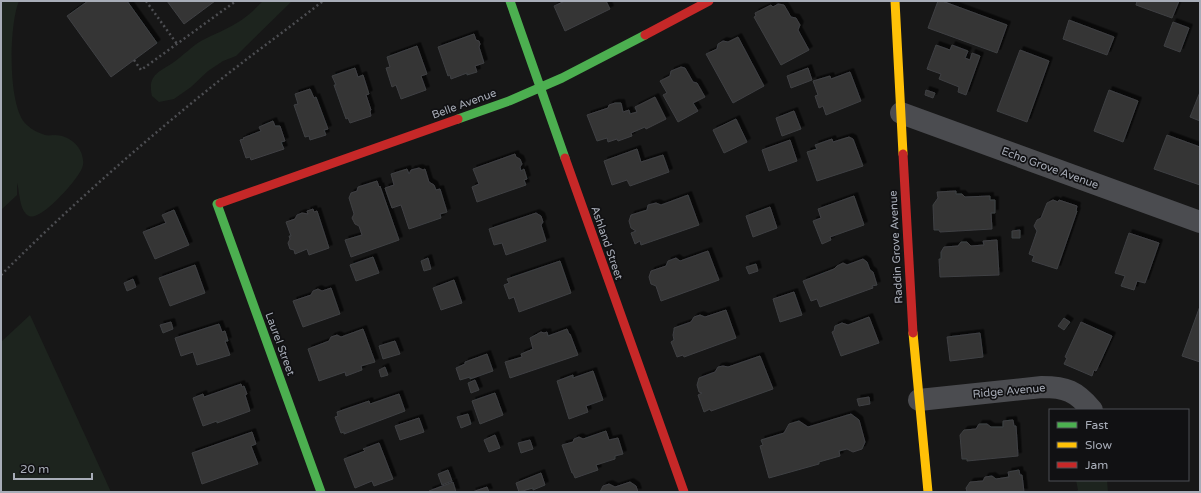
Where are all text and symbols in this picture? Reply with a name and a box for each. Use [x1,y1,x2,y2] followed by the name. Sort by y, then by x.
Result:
[430,86,498,122] street label: Belle Avenue
[1000,144,1100,192] street label: Echo Grove Avenue
[887,190,905,304] street label: Raddin Grove Avenue
[588,204,626,282] street label: Ashland Street
[263,311,297,377] street label: Laurel Street
[972,381,1046,401] street label: Ridge Avenue
[1049,409,1189,481] legend
[1085,418,1109,432] text: Fast
[1085,438,1112,452] text: Slow
[14,455,92,481] scale bar
[1085,458,1108,472] text: Jam
[20,462,49,476] text: 20 m

